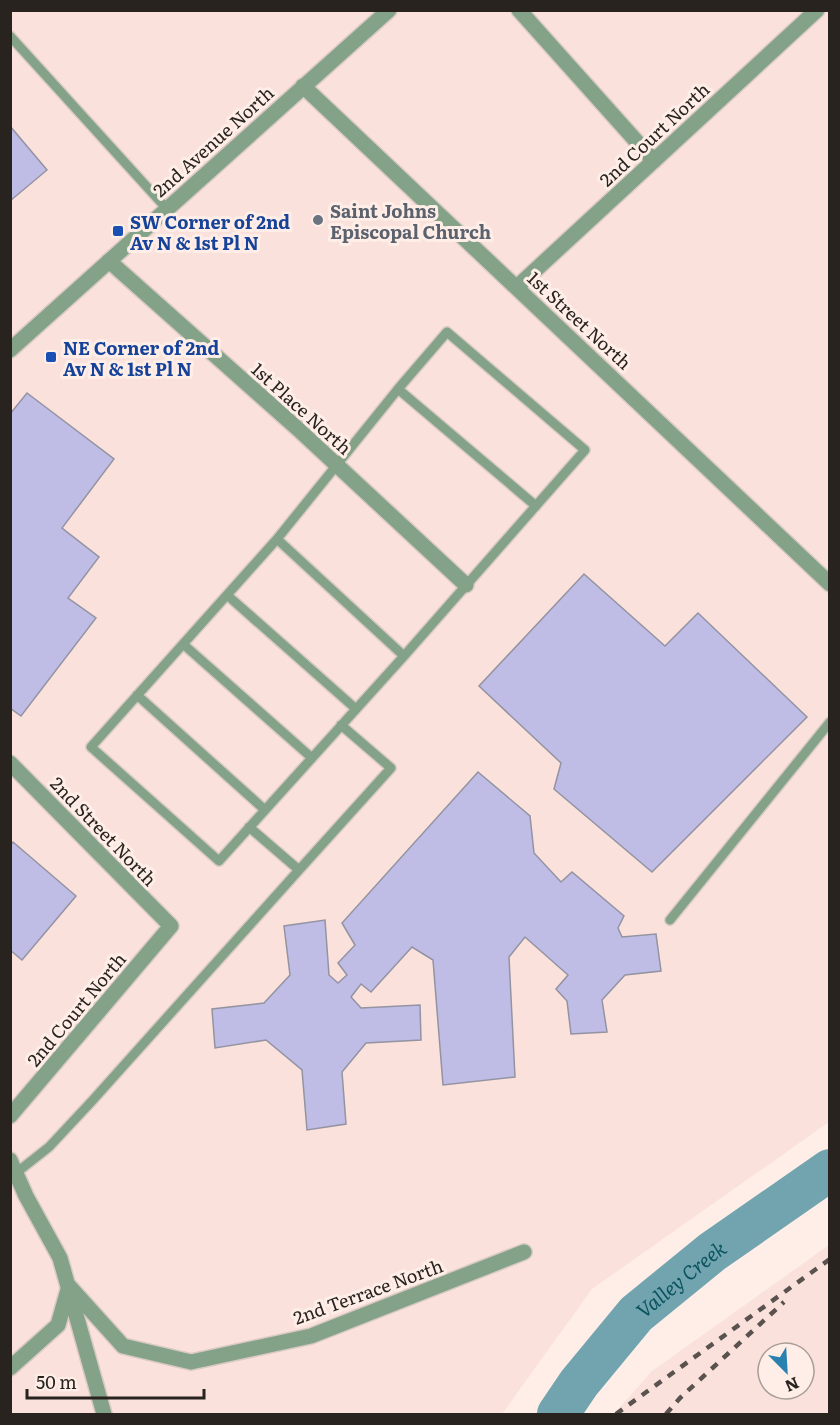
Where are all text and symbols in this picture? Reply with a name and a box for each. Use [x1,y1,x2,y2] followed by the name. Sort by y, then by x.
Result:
[593,76,715,192] street label: 2nd Court North
[147,79,280,203] street label: 2nd Avenue North
[330,197,491,245] place label: Saint Johns Episcopal Church
[130,208,290,256] place label: SW Corner of 2nd Av N & 1st Pl N
[311,213,325,227] marker: Saint Johns Episcopal Church
[111,224,125,238] marker: SW Corner of 2nd Av N & 1st Pl N
[522,265,638,375] street label: 1st Street North
[63,334,219,382] place label: NE Corner of 2nd Av N & 1st Pl N
[44,350,58,364] marker: NE Corner of 2nd Av N & 1st Pl N
[246,356,358,460] street label: 1st Place North
[45,770,163,892] street label: 2nd Street North
[20,946,132,1072] street label: 2nd Court North
[629,1232,732,1324] water label: Valley Creek
[289,1251,447,1331] street label: 2nd Terrace North
[756,1341,816,1401] north arrow
[27,1362,204,1400] scale bar
[36,1368,77,1395] text: 50 m
[781,1372,804,1399] text: N

